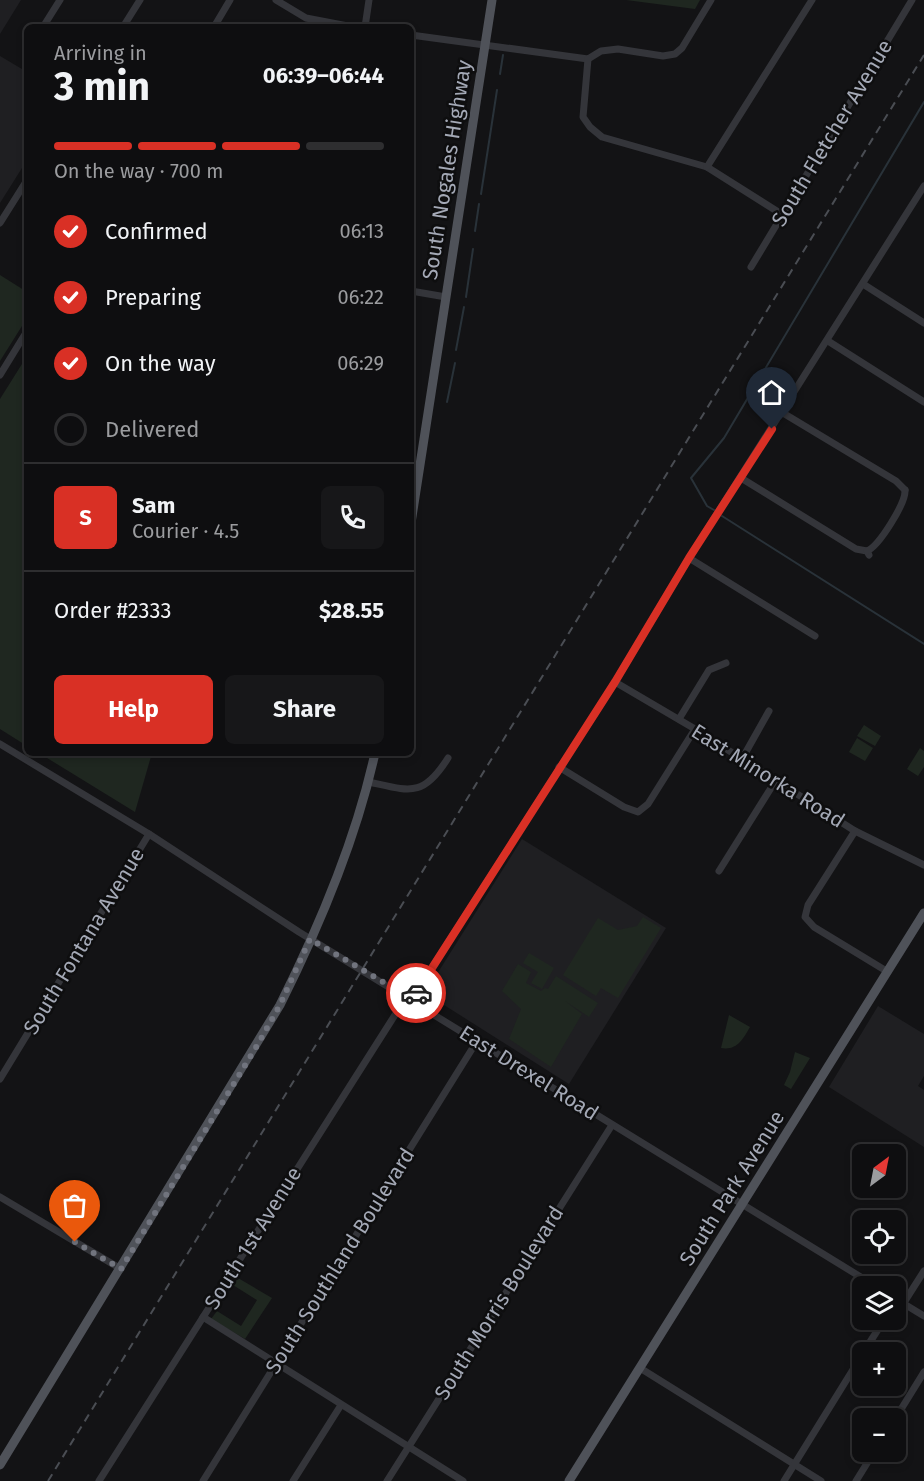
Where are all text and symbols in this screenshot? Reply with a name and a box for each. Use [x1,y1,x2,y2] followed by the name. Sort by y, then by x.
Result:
[766,35,898,231] street label: South Fletcher Avenue
[54,41,147,65] text: Arriving in
[417,58,477,282] street label: South Nogales Highway
[263,62,384,89] text: 06:39–06:44
[54,64,150,110] text: 3 min
[54,159,223,183] text: On the way · 700 m
[54,215,87,248] icon: check
[105,218,208,245] text: Confirmed
[340,219,384,243] text: 06:13
[54,281,87,314] icon: check
[105,284,201,311] text: Preparing
[338,285,384,309] text: 06:22
[54,347,87,380] icon: check
[105,350,216,377] text: On the way
[337,351,384,375] text: 06:29
[746,367,797,429] pin
[755,376,788,409] icon: home
[105,416,200,443] text: Delivered
[321,486,384,549] button: phone
[132,492,175,519] text: Sam
[79,504,92,531] text: S
[132,519,239,543] text: Courier · 4.5
[54,597,171,624] text: Order #2333
[319,597,384,624] text: $28.55
[54,675,213,744] button: Help
[225,675,384,744] button: Share
[687,718,849,834] street label: East Minorka Road
[18,843,150,1039] street label: South Fontana Avenue
[386,963,446,1023] courier
[400,977,433,1010] icon: car
[455,1020,603,1126] street label: East Drexel Road
[674,1106,790,1270] street label: South Park Avenue
[260,1143,420,1379] street label: South Southland Boulevard
[852,1144,906,1198] north arrow
[852,1144,906,1462] map controls
[199,1162,307,1314] street label: South 1st Avenue
[49,1180,100,1242] pin
[58,1189,91,1222] icon: bag
[429,1201,569,1405] street label: South Morris Boulevard
[852,1210,906,1264] button: locate
[852,1276,906,1330] button: layers
[852,1342,906,1396] button: +
[852,1408,906,1462] button: −

